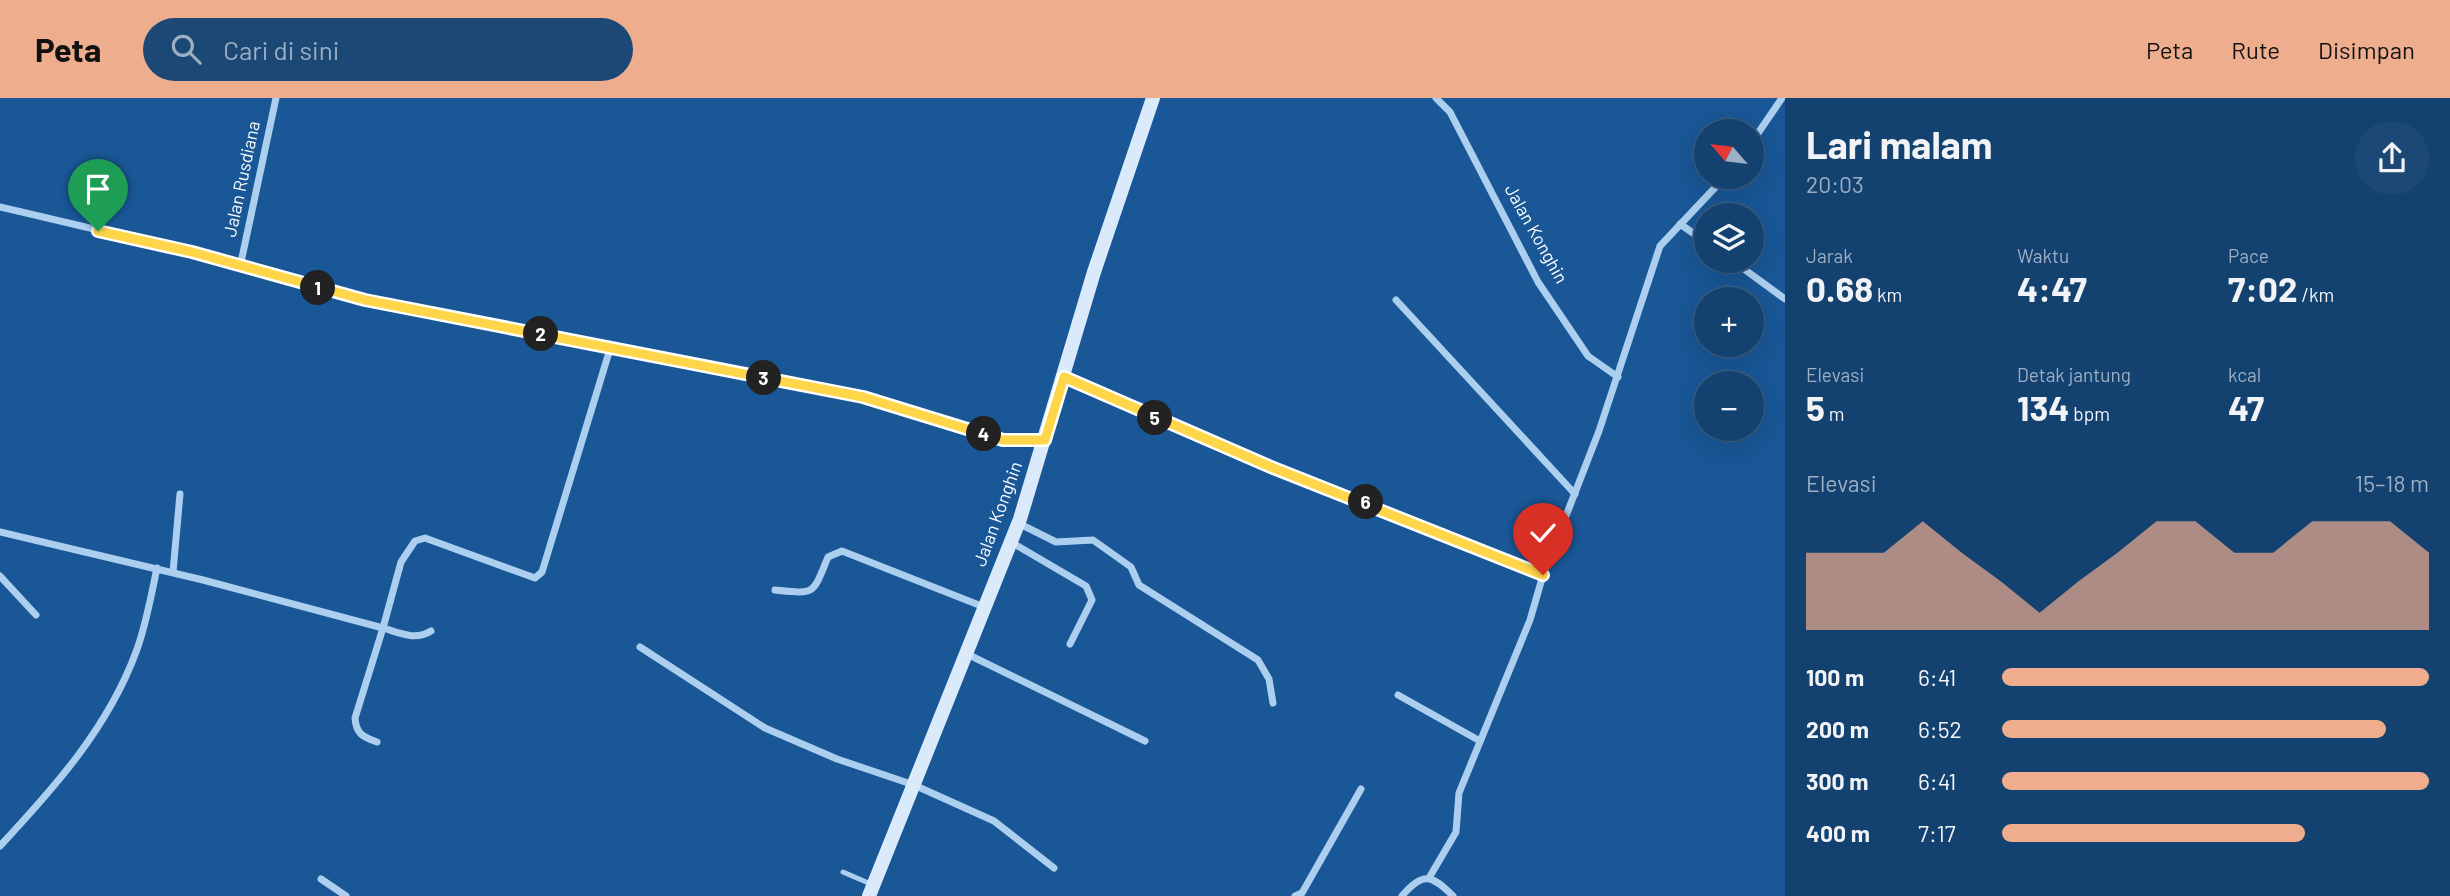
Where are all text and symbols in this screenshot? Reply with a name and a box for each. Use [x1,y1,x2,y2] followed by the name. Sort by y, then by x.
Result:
[143,18,633,81] search box
[35,29,101,69] text: Peta
[167,30,205,68] icon: search
[223,34,339,65] text: Cari di sini
[2146,35,2193,64] text: Peta
[2231,35,2280,64] text: Rute
[2318,35,2415,64] text: Disimpan
[218,119,264,239] street label: Jalan Rusdiana
[1694,119,1764,189] north arrow
[1694,119,1764,441] map controls
[1806,121,1993,167] text: Lari malam
[2355,121,2429,195] button: share
[68,159,128,231] pin
[79,170,117,208] icon: arrive
[1806,170,1864,198] text: 20:03
[1501,180,1573,287] street label: Jalan Konghin
[1694,203,1764,273] button: layers
[1806,244,1853,267] text: Jarak
[2017,244,2069,267] text: Waktu
[2228,244,2269,267] text: Pace
[1806,267,1873,309] text: 0.68
[2017,267,2087,309] text: 4:47
[2228,267,2298,309] text: 7:02
[300,270,336,306] pin: 1
[314,276,321,299] text: 1
[1873,283,1902,306] text: km
[2298,283,2334,306] text: /km
[1694,287,1764,357] button: +
[524,316,558,352] pin: 2
[535,322,546,345] text: 2
[746,360,782,396] pin: 3
[1806,363,1864,386] text: Elevasi
[2017,363,2131,386] text: Detak jantung
[2228,363,2261,386] text: kcal
[758,366,769,389] text: 3
[1694,371,1764,441] button: −
[1806,386,1825,428] text: 5
[2017,386,2069,428] text: 134
[2228,386,2264,428] text: 47
[1138,400,1172,436] pin: 5
[1825,402,1844,425] text: m
[2069,402,2110,425] text: bpm
[1149,406,1160,429] text: 5
[967,416,1002,452] pin: 4
[978,422,989,445] text: 4
[968,458,1026,569] street label: Jalan Konghin
[1806,469,1877,497] text: Elevasi
[2355,469,2429,497] text: 15–18 m
[1348,484,1384,520] pin: 6
[1360,490,1371,513] text: 6
[1513,503,1573,575] pin
[1524,514,1562,552] icon: check
[1806,663,1864,691] text: 100 m
[1918,663,1956,691] text: 6:41
[1806,715,1869,743] text: 200 m
[1918,715,1962,743] text: 6:52
[1806,767,1868,795] text: 300 m
[1918,767,1956,795] text: 6:41
[1806,819,1870,847] text: 400 m
[1918,819,1956,847] text: 7:17

